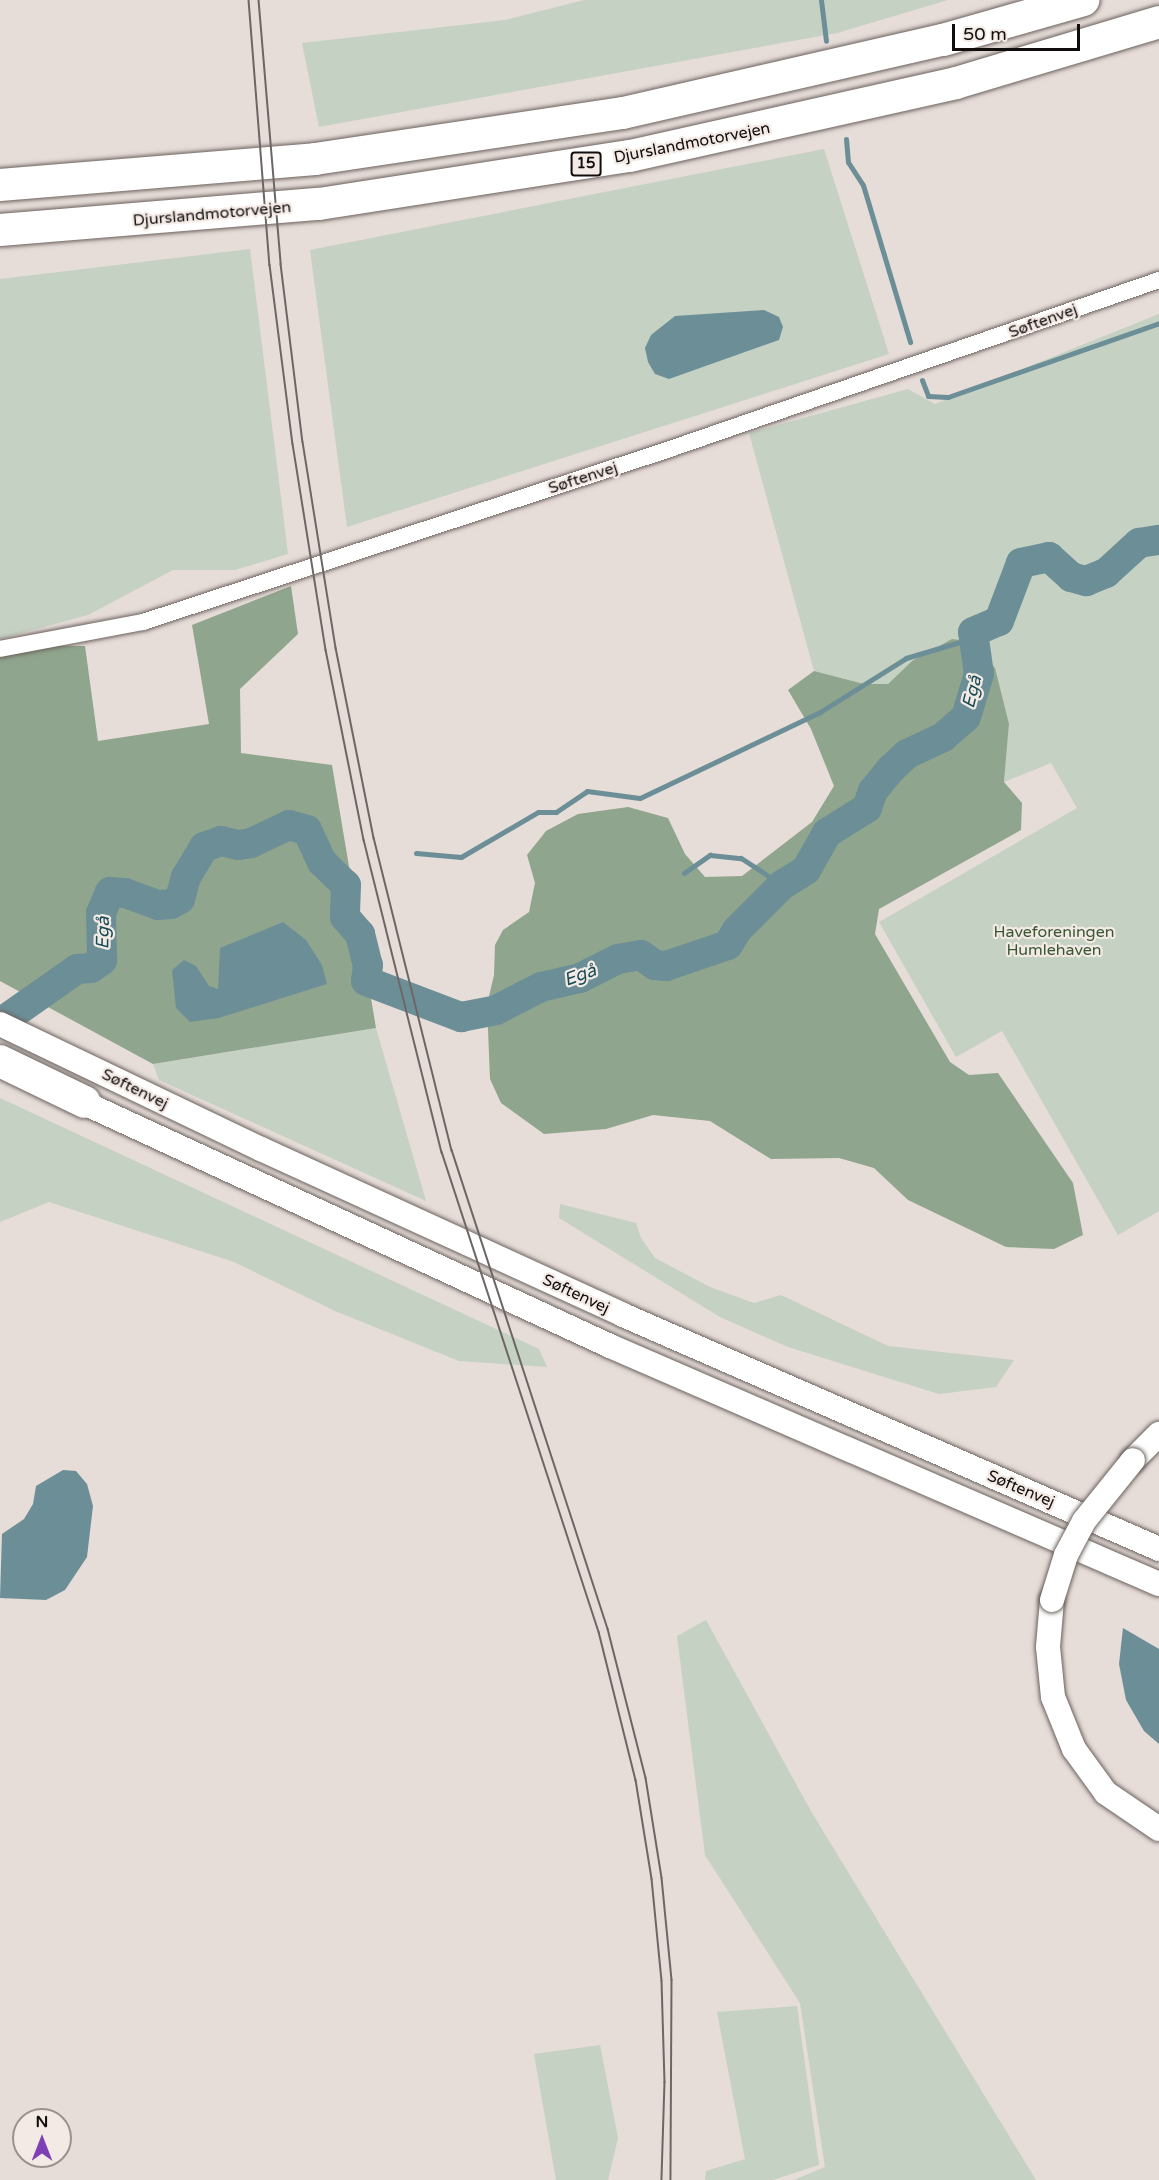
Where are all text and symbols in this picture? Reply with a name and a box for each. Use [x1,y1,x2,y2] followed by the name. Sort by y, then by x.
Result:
[955,12,1082,50] scale bar
[963,23,1007,45] text: 50 m
[612,118,772,168] street label: Djurslandmotorvejen
[570,152,602,176] road number: 15
[132,198,292,230] street label: Djurslandmotorvejen
[1006,300,1080,342] street label: Søftenvej
[546,458,620,498] street label: Søftenvej
[958,674,986,710] water label: Egå
[92,916,114,950] water label: Egå
[993,922,1115,960] park label: Haveforeningen Humlehaven
[561,959,599,991] water label: Egå
[99,1065,171,1113] street label: Søftenvej
[539,1270,613,1318] street label: Søftenvej
[984,1466,1058,1512] street label: Søftenvej
[12,2108,72,2168] north arrow
[36,2112,48,2132] text: N

